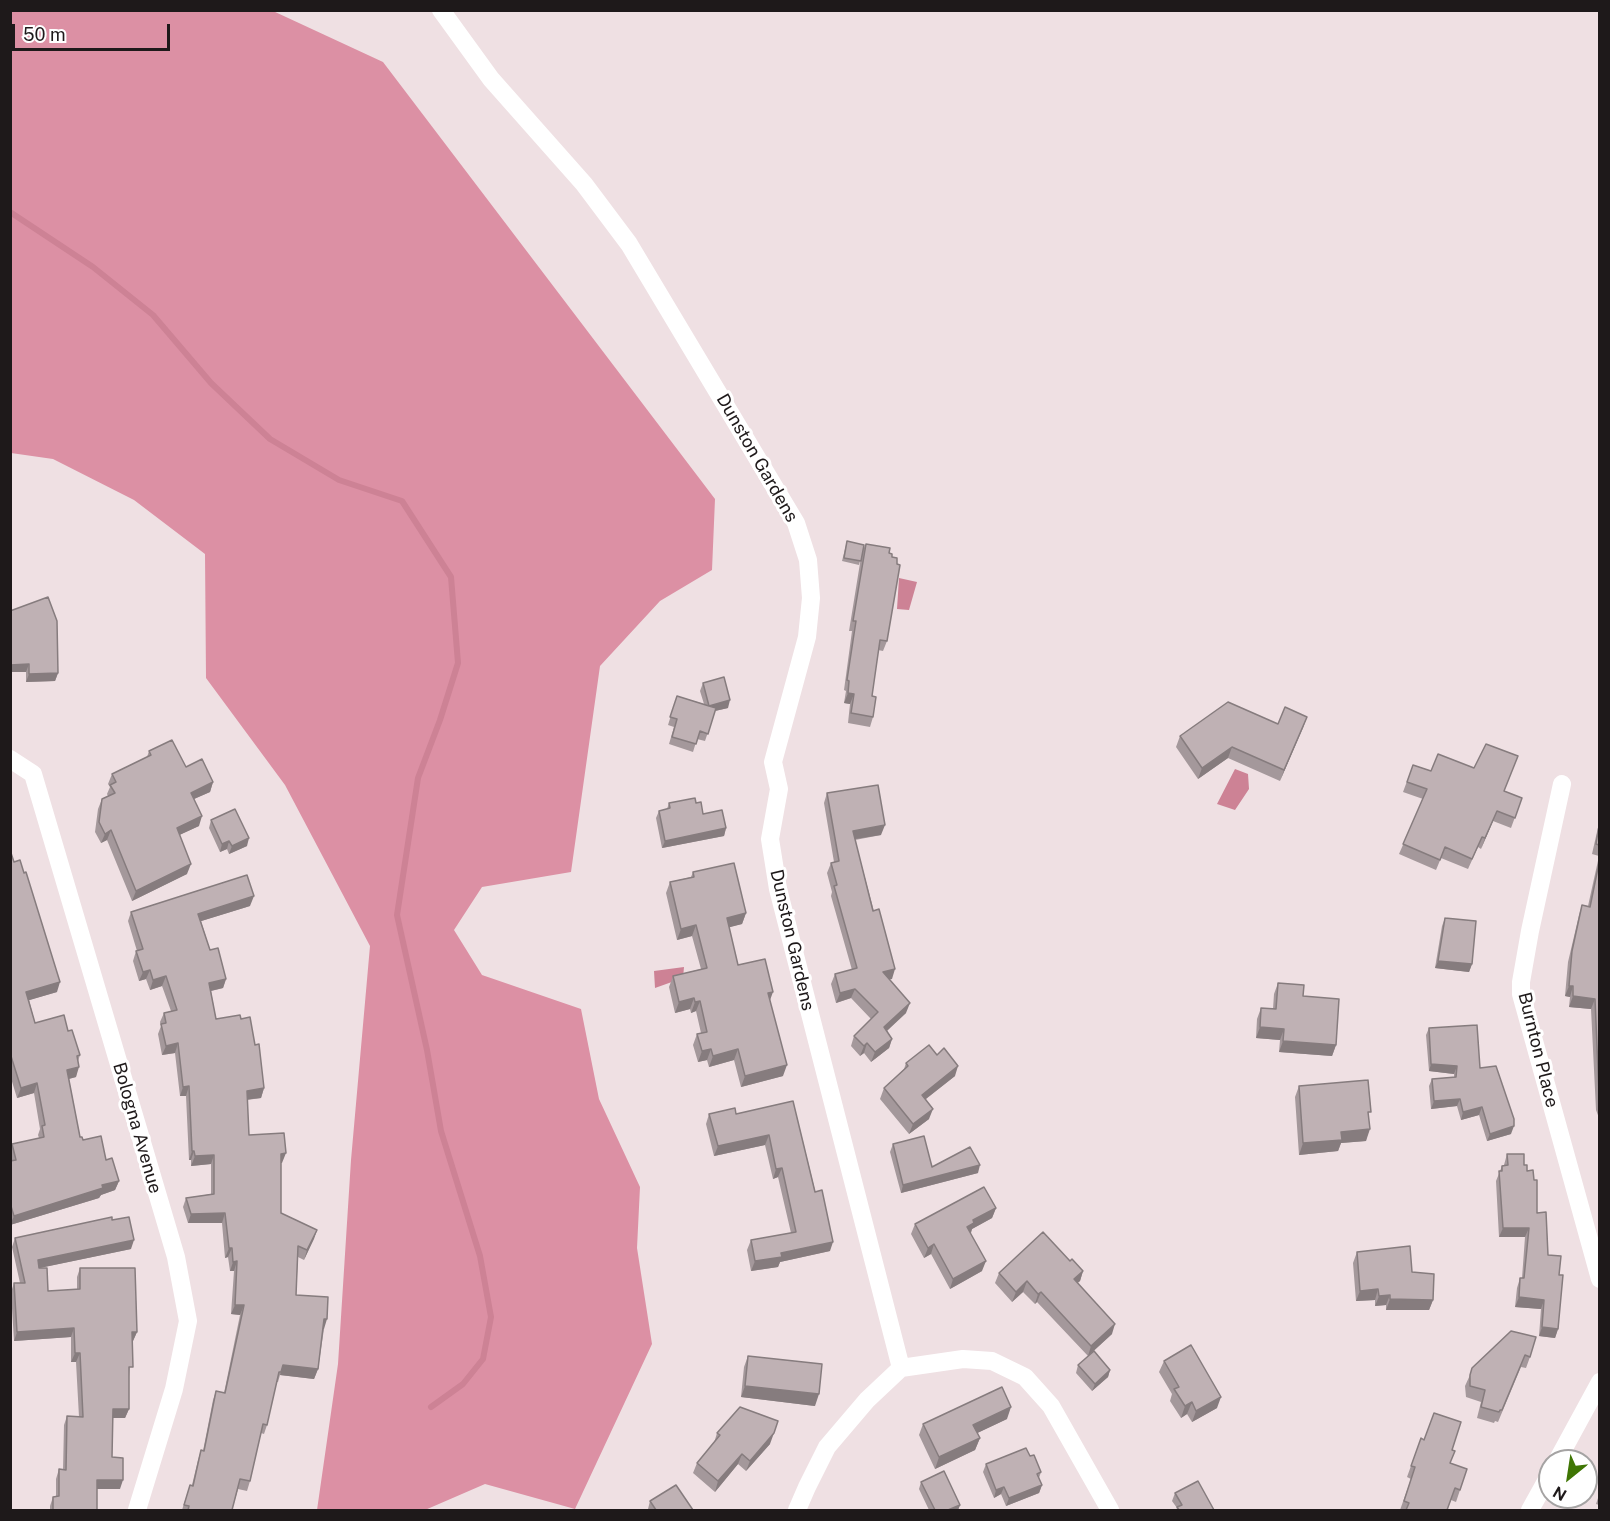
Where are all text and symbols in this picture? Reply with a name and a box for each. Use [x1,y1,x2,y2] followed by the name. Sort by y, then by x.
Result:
[15,12,172,50] scale bar
[23,24,66,45] text: 50 m
[712,390,802,526] street label: Dunston Gardens
[765,867,819,1013] street label: Dunston Gardens
[1513,990,1563,1110] street label: Burnton Place
[108,1060,166,1196] street label: Bologna Avenue
[1538,1449,1598,1509] north arrow
[1550,1482,1570,1505] text: N

